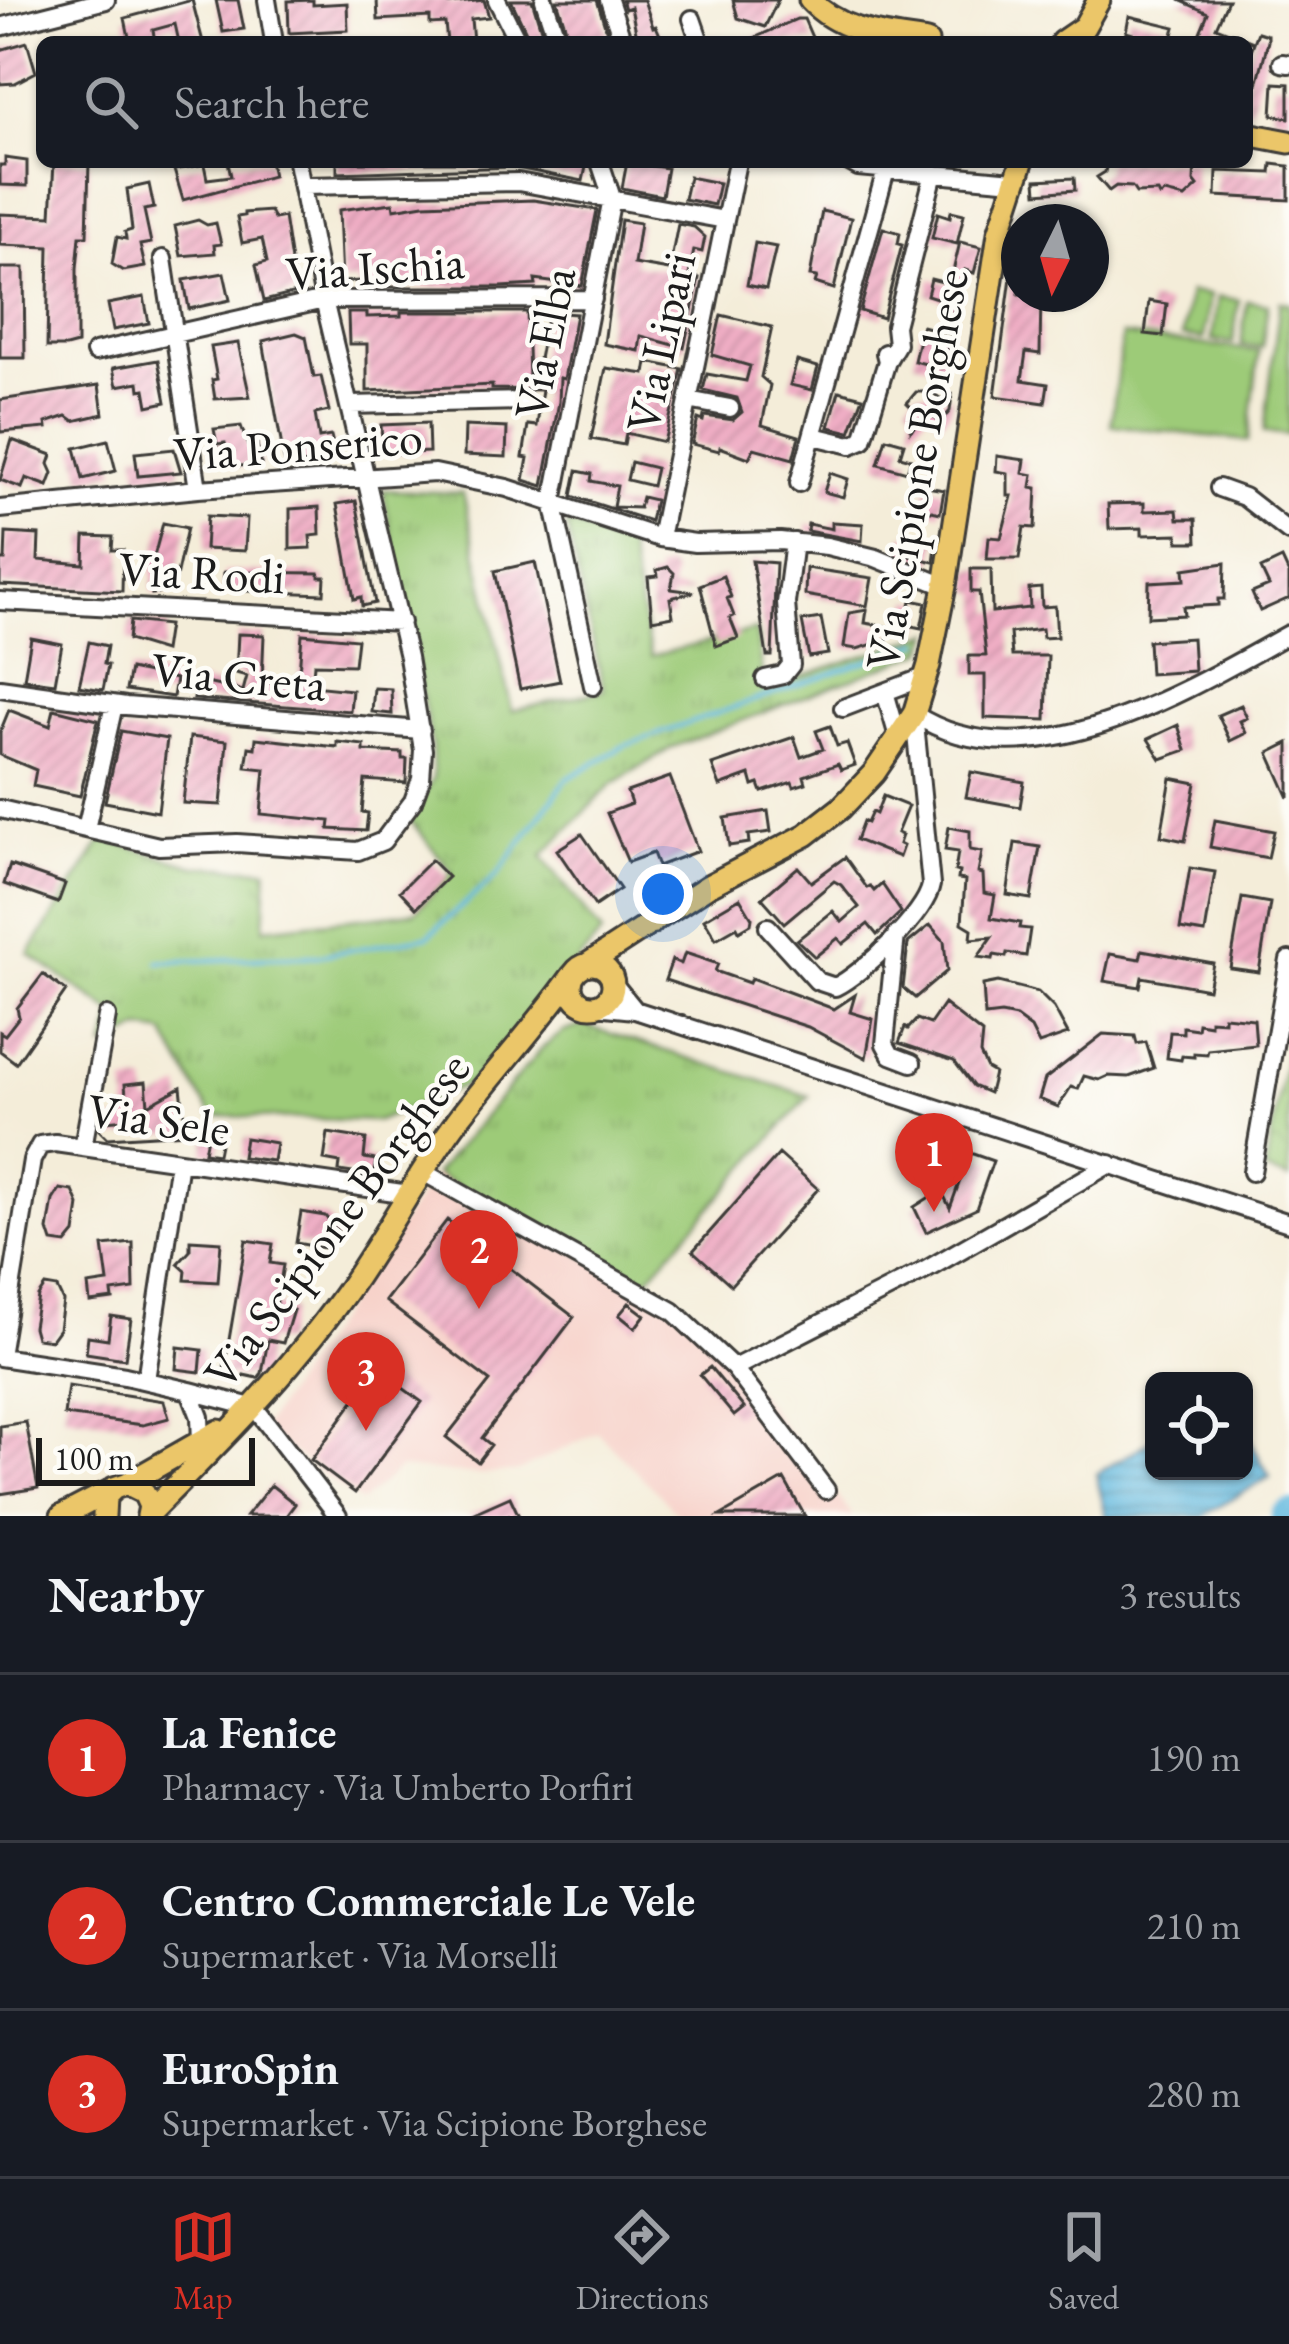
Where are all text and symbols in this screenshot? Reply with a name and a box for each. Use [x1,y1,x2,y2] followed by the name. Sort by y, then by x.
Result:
[36,36,1253,168] search box
[78,69,144,135] icon: search
[174,73,369,131] text: Search here
[1001,204,1109,312] north arrow
[284,230,467,304] street label: Via Ischia
[611,246,709,438] street label: Via Lipari
[499,261,589,424] street label: Via Elba
[850,264,982,674] street label: Via Scipione Borghese
[171,405,425,485] street label: Via Ponserico
[118,537,286,607] street label: Via Rodi
[149,637,330,715] street label: Via Creta
[633,864,693,924] your location
[189,1039,483,1401] street label: Via Scipione Borghese
[84,1078,234,1160] street label: Via Sele
[895,1113,973,1212] pin: 1
[440,1210,518,1309] pin: 2
[327,1332,405,1431] pin: 3
[1145,1372,1253,1480] map controls
[1145,1372,1253,1480] button: locate
[36,1432,255,1485] scale bar
[54,1437,134,1480] text: 100 m
[48,1561,204,1627] text: Nearby
[1119,1569,1241,1620] text: 3 results
[162,1703,337,1761] text: La Fenice
[77,1732,97,1783] text: 1
[1147,1732,1241,1783] text: 190 m
[162,1761,634,1812] text: Pharmacy · Via Umberto Porfiri
[162,1871,695,1929] text: Centro Commerciale Le Vele
[77,1900,97,1951] text: 2
[1147,1900,1241,1951] text: 210 m
[162,1929,558,1980] text: Supermarket · Via Morselli
[162,2039,339,2097] text: EuroSpin
[77,2068,97,2119] text: 3
[1147,2068,1241,2119] text: 280 m
[162,2097,707,2148] text: Supermarket · Via Scipione Borghese
[170,2204,236,2319] tab: Map
[576,2204,709,2319] tab: Directions
[1048,2204,1119,2319] tab: Saved

